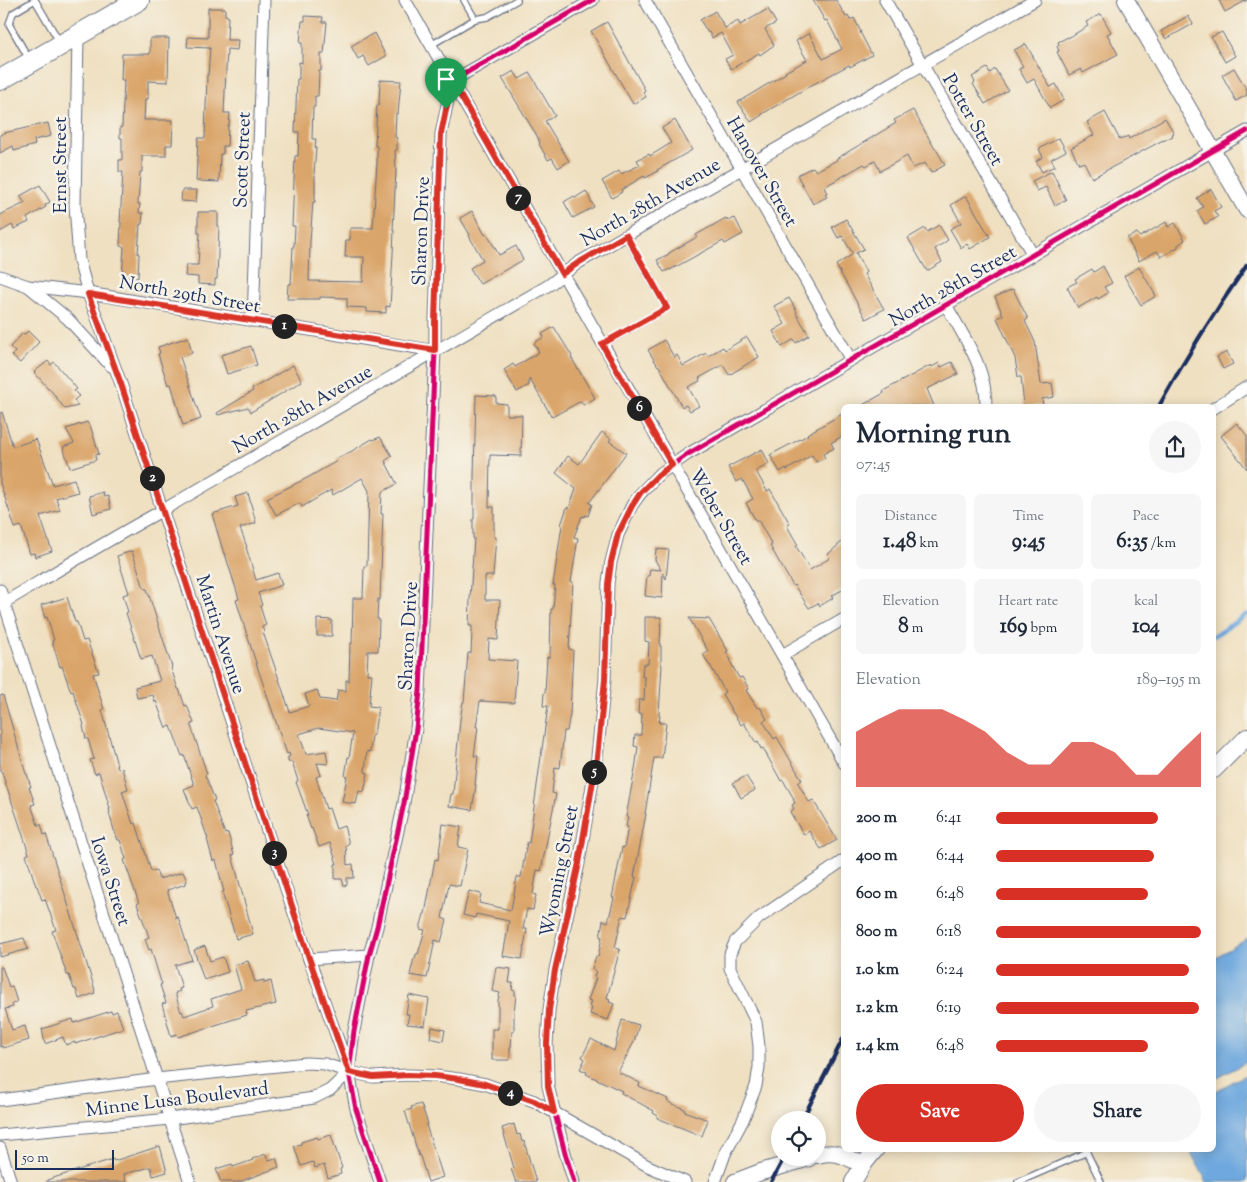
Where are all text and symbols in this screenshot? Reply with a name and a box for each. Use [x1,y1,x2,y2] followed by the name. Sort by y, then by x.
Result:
[425,58,467,109] pin
[432,65,460,93] icon: arrive
[935,69,1009,172] street label: Potter Street
[228,111,259,209] street label: Scott Street
[718,112,804,233] street label: Hanover Street
[48,116,75,213] street label: Ernst Street
[576,152,726,254] street label: North 28th Avenue
[407,176,438,286] street label: Sharon Drive
[506,186,530,210] pin: 7
[515,188,522,208] text: 7
[884,239,1022,335] street label: North 28th Street
[117,270,263,321] street label: North 29th Street
[272,314,296,338] pin: 1
[282,316,287,336] text: 1
[228,359,378,461] street label: North 28th Avenue
[626,396,652,420] pin: 6
[636,398,643,418] text: 6
[856,415,1011,455] text: Morning run
[1149,421,1201,473] button: share
[856,454,890,477] text: 07:45
[681,464,759,571] street label: Weber Street
[140,466,164,490] pin: 2
[149,468,156,488] text: 2
[884,507,937,527] text: Distance
[1013,507,1044,527] text: Time
[1133,507,1160,527] text: Pace
[883,527,916,557] text: 1.48
[1012,527,1045,557] text: 9:45
[1116,527,1148,557] text: 6:35
[916,534,939,554] text: km
[1148,534,1176,554] text: /km
[188,572,252,698] street label: Martin Avenue
[393,581,426,692] street label: Sharon Drive
[882,592,939,612] text: Elevation
[999,592,1058,612] text: Heart rate
[1134,592,1158,612] text: kcal
[898,612,909,642] text: 8
[1000,612,1027,642] text: 169
[1132,612,1160,642] text: 104
[909,619,923,639] text: m
[1027,619,1057,639] text: bpm
[856,669,921,692] text: Elevation
[1137,669,1201,692] text: 189–195 m
[582,760,606,784] pin: 5
[592,762,597,782] text: 5
[534,803,587,940] street label: Wyoming Street
[856,807,897,830] text: 200 m
[936,807,961,830] text: 6:41
[83,834,137,930] street label: Iowa Street
[262,840,286,866] pin: 3
[272,843,277,863] text: 3
[856,845,898,868] text: 400 m
[936,845,964,868] text: 6:44
[856,883,898,906] text: 600 m
[936,883,964,906] text: 6:48
[856,921,898,944] text: 800 m
[936,921,961,944] text: 6:18
[856,959,899,982] text: 1.0 km
[936,959,964,982] text: 6:24
[856,997,898,1020] text: 1.2 km
[936,997,961,1020] text: 6:19
[856,1035,899,1058] text: 1.4 km
[936,1035,964,1058] text: 6:48
[84,1076,271,1125] street label: Minne Lusa Boulevard
[498,1080,522,1106] pin: 4
[507,1083,514,1103] text: 4
[856,1084,1024,1142] button: Save
[1034,1084,1201,1142] button: Share
[771,1111,826,1166] map controls
[771,1111,826,1166] button: locate
[15,1147,114,1170] scale bar
[22,1149,49,1169] text: 50 m

